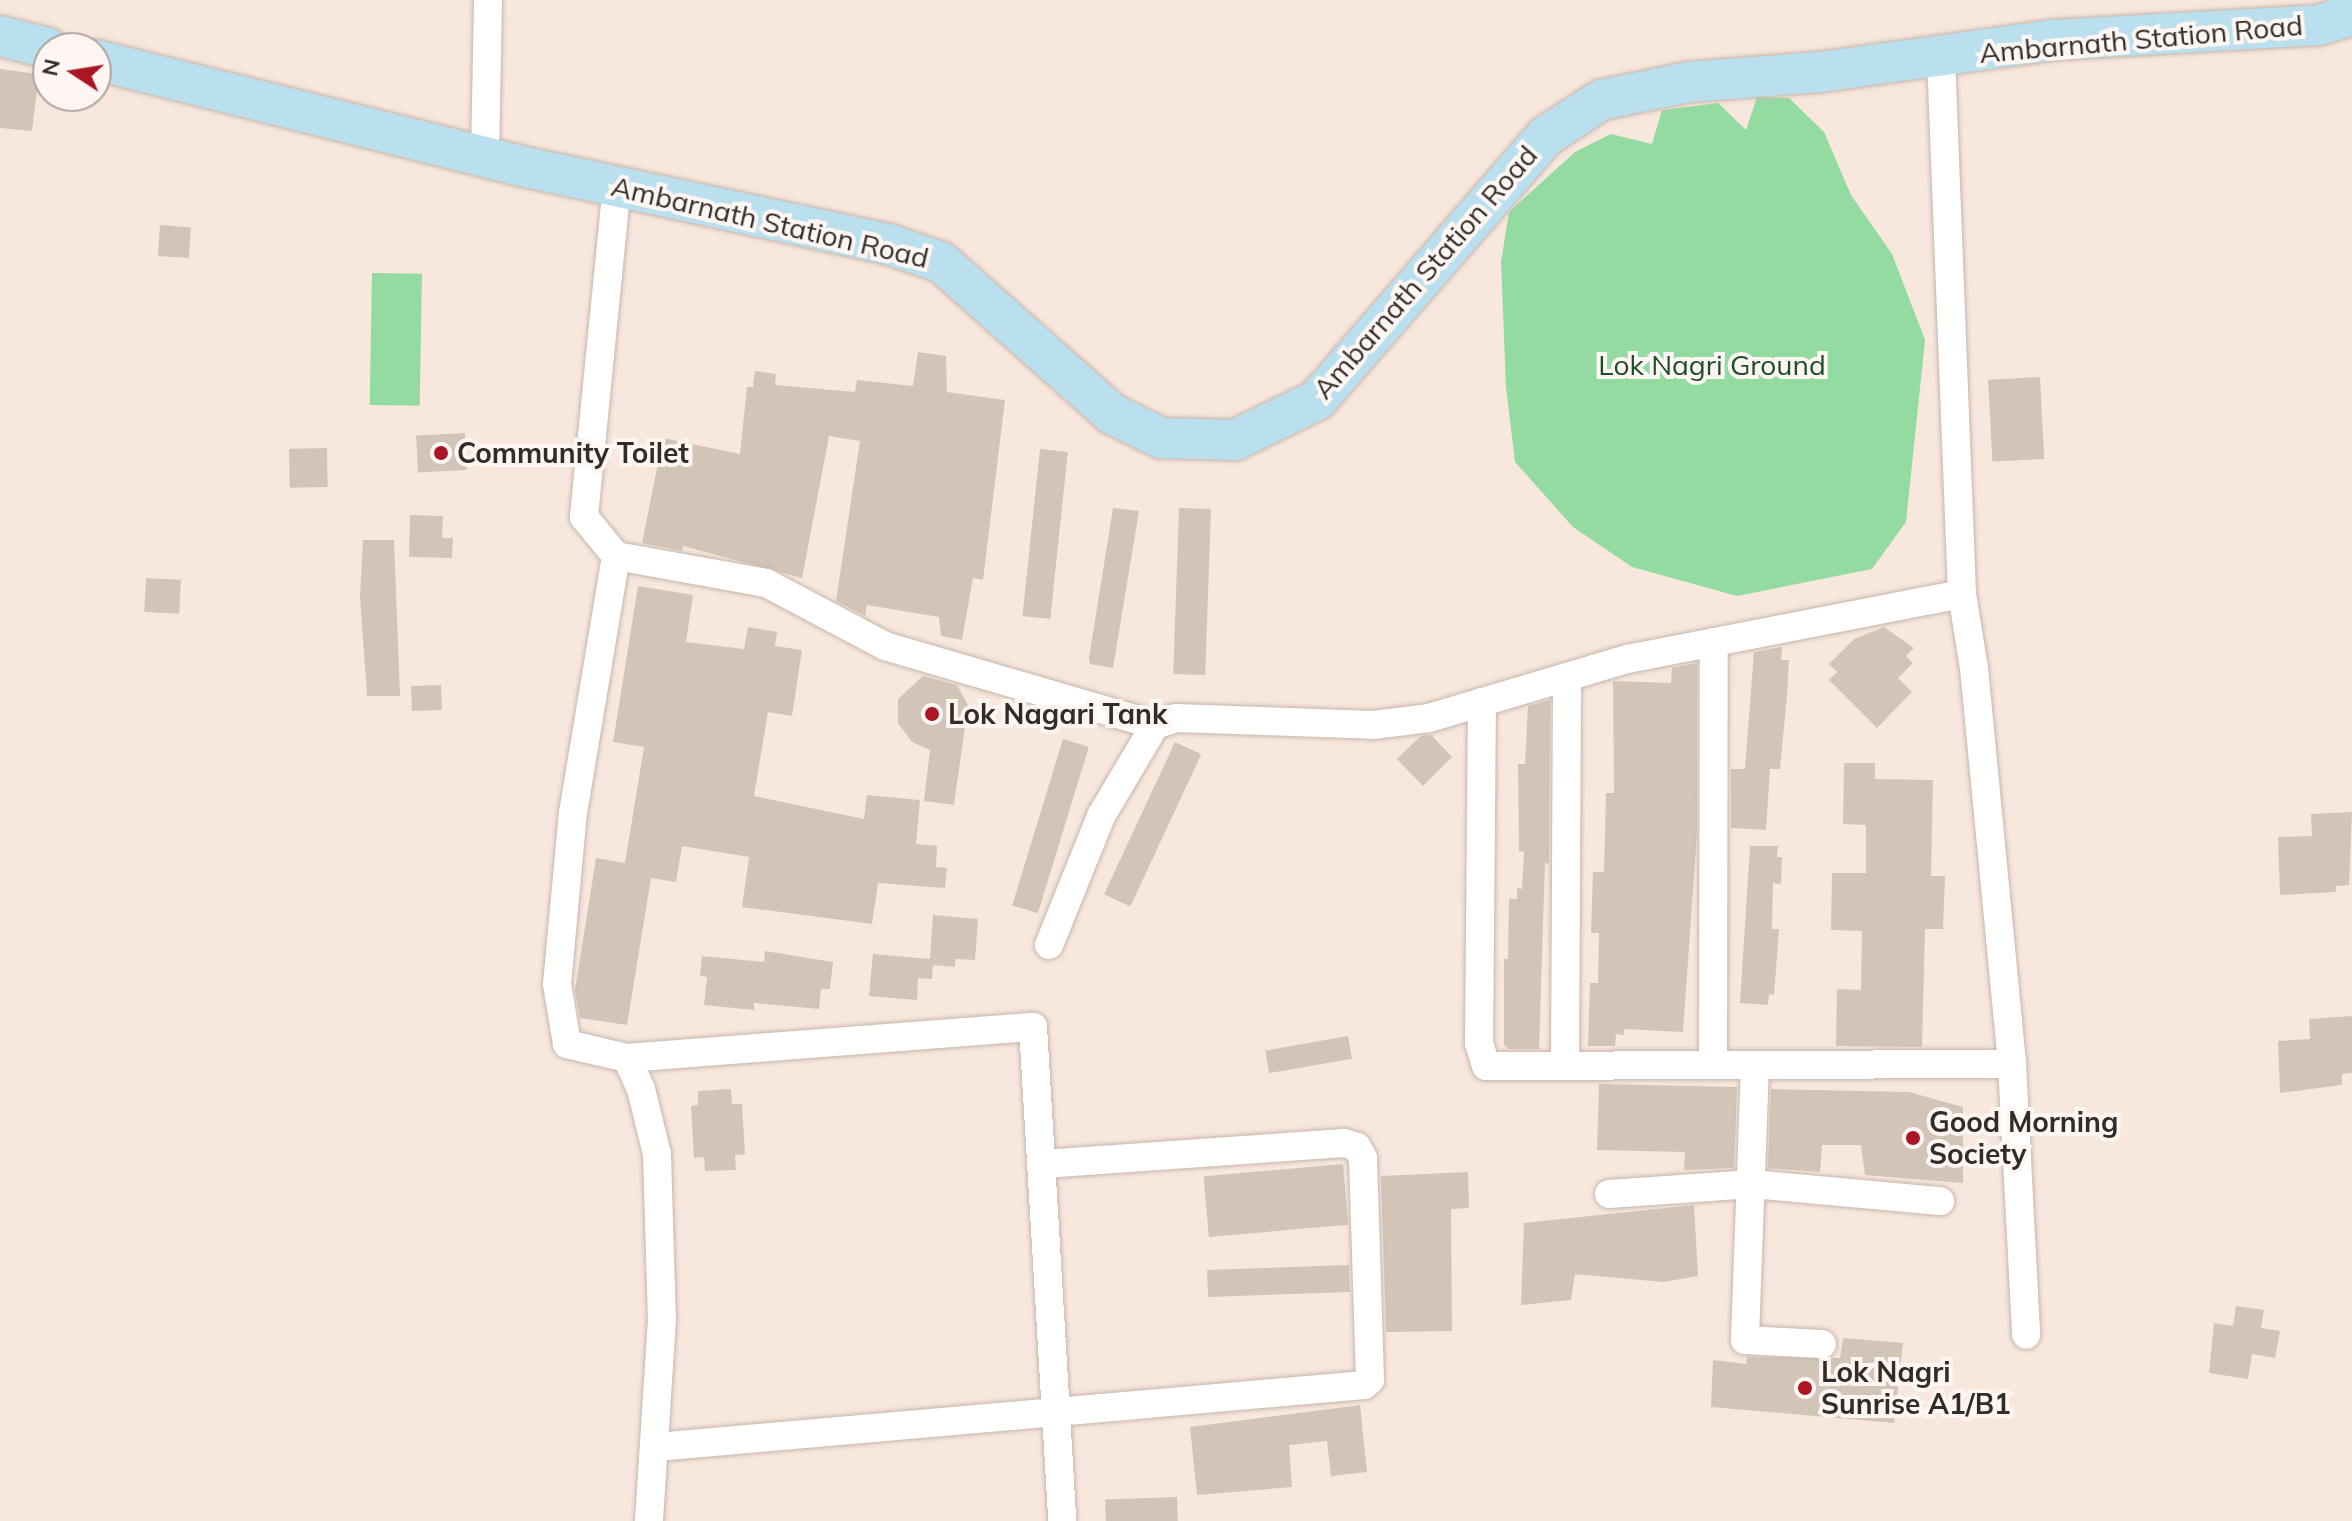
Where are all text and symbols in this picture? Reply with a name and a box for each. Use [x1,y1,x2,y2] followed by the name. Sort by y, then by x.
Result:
[1978,8,2304,70] street label: Ambarnath Station Road
[32,32,112,112] north arrow
[35,56,66,78] text: N
[1306,139,1544,405] street label: Ambarnath Station Road
[608,169,932,275] street label: Ambarnath Station Road
[1598,348,1826,382] park label: Lok Nagri Ground
[457,436,689,470] place label: Community Toilet
[432,444,450,462] marker: Community Toilet
[948,697,1167,731] place label: Lok Nagari Tank
[923,705,941,723] marker: Lok Nagari Tank
[1929,1105,2118,1171] place label: Good Morning Society
[1904,1129,1922,1147] marker: Good Morning Society
[1821,1355,2011,1421] place label: Lok Nagri Sunrise A1/B1
[1796,1379,1814,1397] marker: Lok Nagri Sunrise A1/B1

